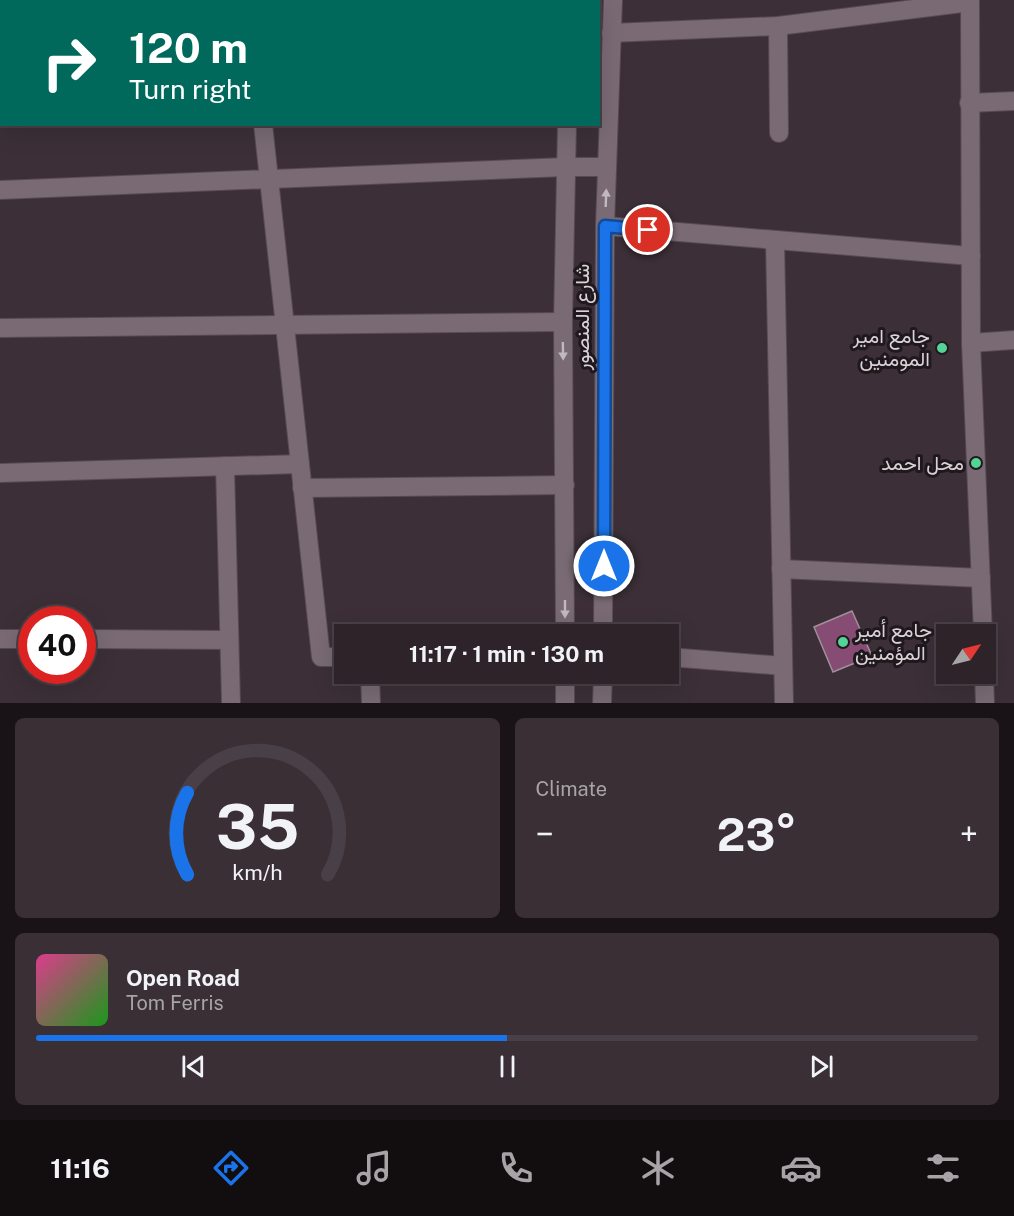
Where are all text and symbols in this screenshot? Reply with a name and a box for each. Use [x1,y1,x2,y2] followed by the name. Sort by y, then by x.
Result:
[129,23,248,72] text: 120 m
[30,24,108,102] icon: right
[129,73,252,105] text: Turn right
[601,189,611,208] one-way arrow
[622,204,673,255] pin
[631,213,664,246] icon: arrive
[570,264,596,371] street label: شارع المنصور
[852,324,930,372] place label: جامع امير المومنين
[559,341,568,360] one-way arrow
[935,341,949,355] marker: جامع امير المومنين
[881,451,964,475] place label: محل احمد
[969,456,983,470] marker: محل احمد
[572,534,636,598] position arrow
[560,599,570,618] one-way arrow
[18,606,96,684] speed limit sign: 40
[854,618,932,666] place label: جامع أمير المؤمنين
[936,624,996,684] north arrow
[936,624,996,684] map controls
[836,635,850,649] marker: جامع أمير المؤمنين
[409,641,604,667] text: 11:17 · 1 min · 130 m
[536,777,607,801] text: Climate
[215,790,299,863] text: 35
[717,808,797,861] text: 23°
[536,815,554,853] text: −
[960,815,978,853] text: +
[232,860,282,885] text: km/h
[126,965,240,991] text: Open Road
[126,991,224,1015] text: Tom Ferris
[177,1050,210,1083] icon: previous
[491,1050,524,1083] icon: pause
[805,1050,838,1083] icon: next
[210,1147,252,1189] icon: directions
[353,1147,395,1189] icon: music
[495,1147,537,1189] icon: phone
[637,1147,679,1189] icon: climate
[780,1147,822,1189] icon: car
[922,1147,964,1189] icon: filters
[50,1152,110,1184] text: 11:16

